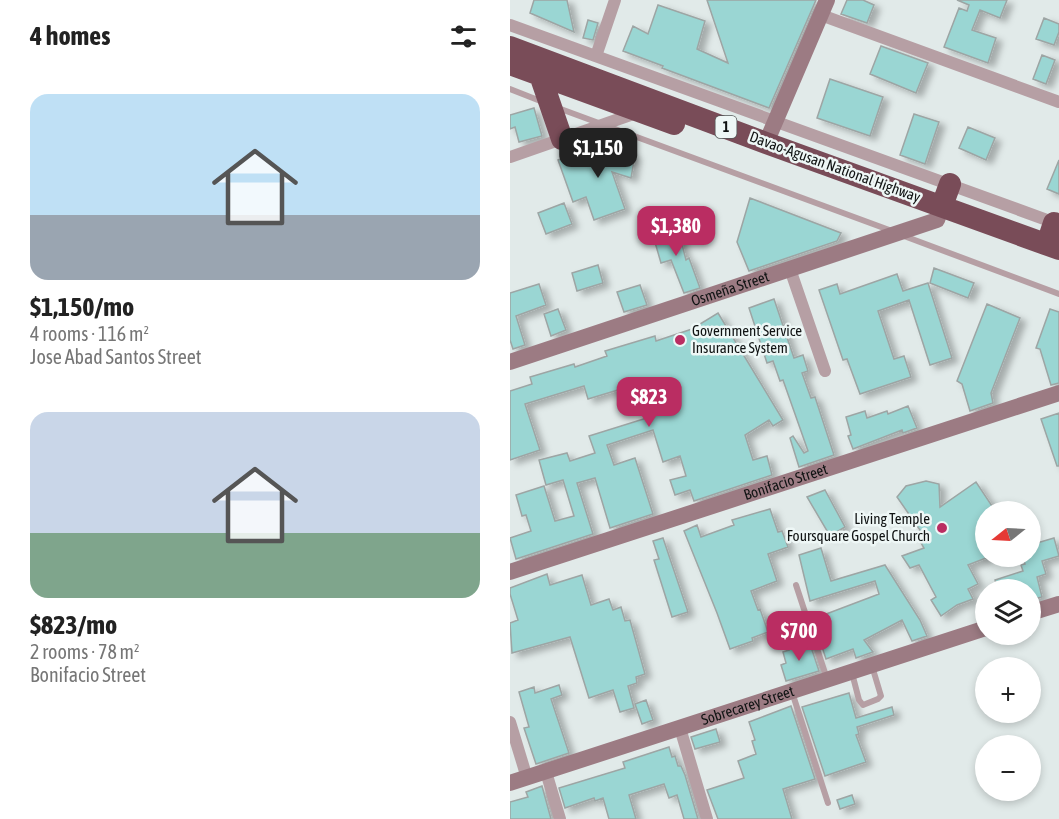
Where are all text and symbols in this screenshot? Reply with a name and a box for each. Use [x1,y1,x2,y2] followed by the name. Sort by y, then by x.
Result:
[447,20,480,53] icon: filters
[30,21,110,51] text: 4 homes
[716,116,736,138] road number: 1
[549,128,647,179] pin: $1,150
[747,128,923,205] street label: Davao-Agusan National Highway
[201,133,309,241] icon: home
[573,136,623,159] text: $1,150
[627,206,725,257] pin: $1,380
[651,214,701,237] text: $1,380
[689,267,771,309] street label: Osmeña Street
[30,292,134,322] text: $1,150/mo
[30,322,149,345] text: 4 rooms · 116 m²
[692,322,802,356] place label: Government Service Insurance System
[673,333,687,347] marker: Government Service Insurance System
[30,345,202,368] text: Jose Abad Santos Street
[613,377,685,428] pin: $823
[631,385,667,408] text: $823
[201,451,309,559] icon: home
[741,460,830,503] street label: Bonifacio Street
[975,501,1041,567] north arrow
[975,501,1041,801] map controls
[787,510,930,544] place label: Living Temple Foursquare Gospel Church
[935,521,949,535] marker: Living Temple Foursquare Gospel Church
[975,579,1041,645] button: layers
[30,610,117,640] text: $823/mo
[763,611,835,662] pin: $700
[781,619,817,642] text: $700
[30,640,140,663] text: 2 rooms · 78 m²
[975,657,1041,723] button: +
[30,663,146,686] text: Bonifacio Street
[699,682,796,728] street label: Sobrecarey Street
[975,735,1041,801] button: −

